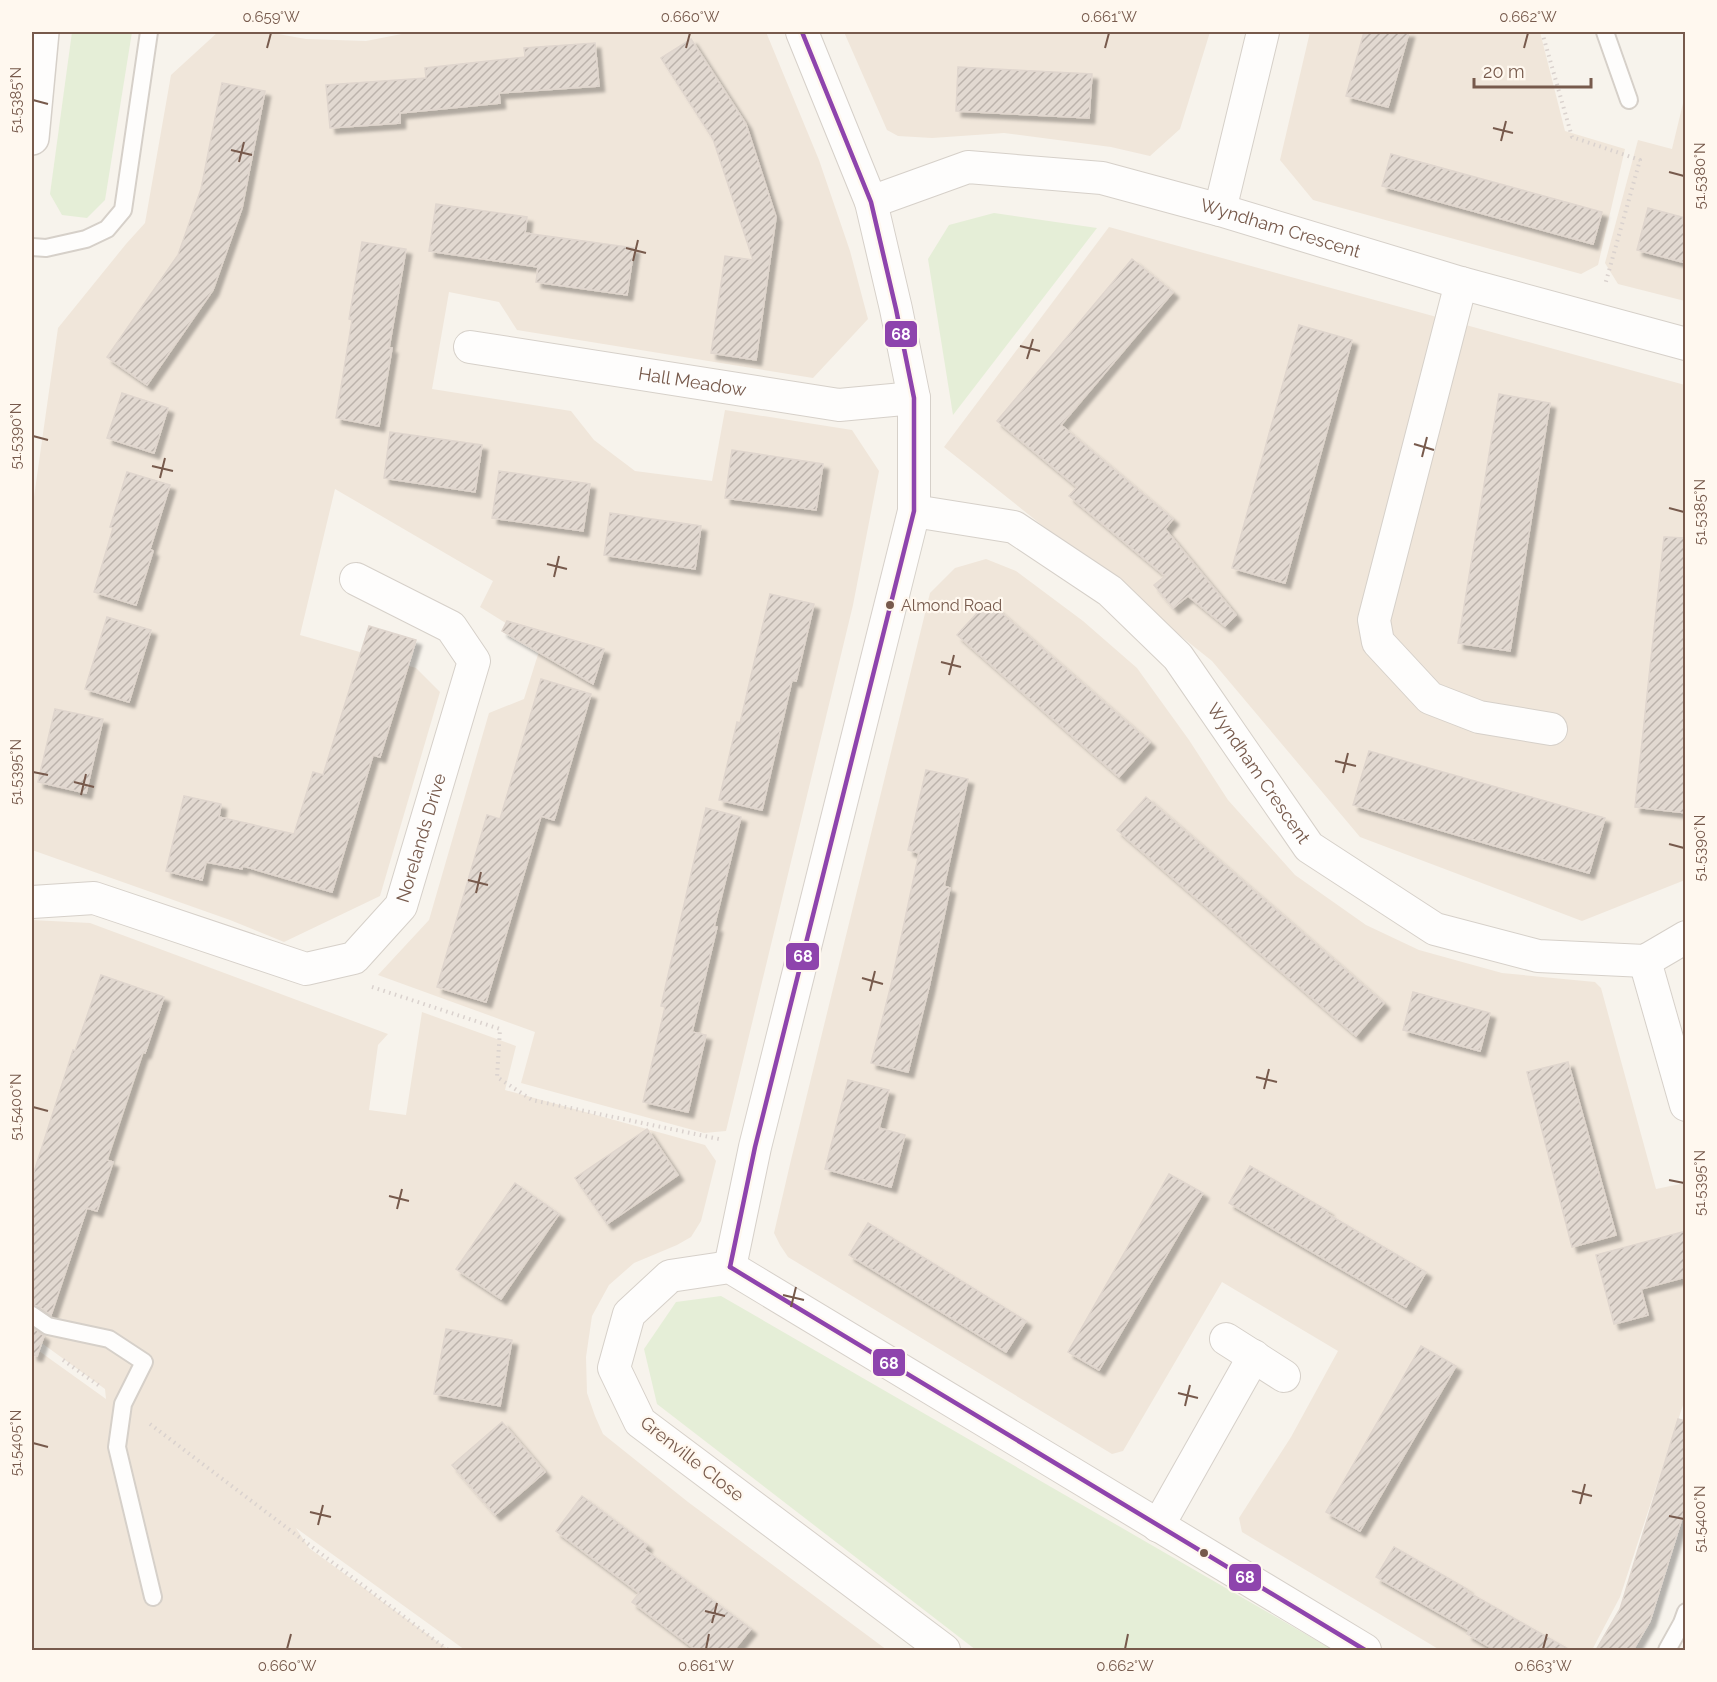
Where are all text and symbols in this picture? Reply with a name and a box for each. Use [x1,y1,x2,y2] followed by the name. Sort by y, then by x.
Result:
[242,8,300,26] text: 0.659°W
[661,8,720,26] text: 0.660°W
[1081,8,1137,26] text: 0.661°W
[1499,8,1557,26] text: 0.662°W
[1474,51,1591,89] scale bar
[1483,61,1525,82] text: 20 m
[7,67,25,133] text: 51.5385°N
[1691,143,1709,209] text: 51.5380°N
[1198,194,1363,262] street label: Wyndham Crescent
[884,320,918,348] line badge: 68
[891,325,911,344] text: 68
[637,363,748,400] street label: Hall Meadow
[7,403,25,469] text: 51.5390°N
[1691,479,1709,545] text: 51.5385°N
[901,596,1002,615] place label: Almond Road
[884,599,896,611] marker: Almond Road
[1203,699,1315,848] street label: Wyndham Crescent
[7,739,25,805] text: 51.5395°N
[392,770,450,905] street label: Norelands Drive
[1691,815,1709,881] text: 51.5390°N
[785,942,820,971] line badge: 68
[793,947,813,966] text: 68
[7,1073,25,1141] text: 51.5400°N
[1691,1150,1709,1216] text: 51.5395°N
[872,1348,906,1377] line badge: 68
[879,1354,899,1373] text: 68
[7,1410,25,1476] text: 51.5405°N
[636,1412,749,1506] street label: Grenville Close
[1691,1485,1709,1553] text: 51.5400°N
[1198,1547,1210,1559] unlabelled marker
[1228,1563,1262,1592] line badge: 68
[1235,1568,1255,1587] text: 68
[258,1657,317,1675] text: 0.660°W
[678,1657,734,1675] text: 0.661°W
[1096,1657,1154,1675] text: 0.662°W
[1514,1657,1572,1675] text: 0.663°W

